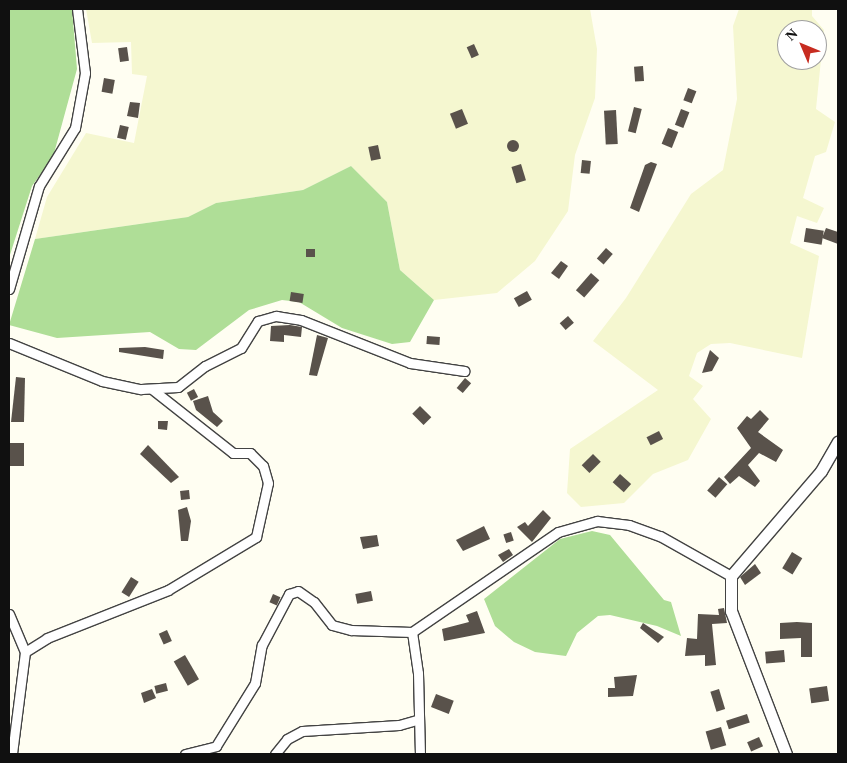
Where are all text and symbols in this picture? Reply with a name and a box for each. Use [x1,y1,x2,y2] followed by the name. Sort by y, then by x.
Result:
[777,20,827,70] north arrow
[783,26,801,44] text: N

